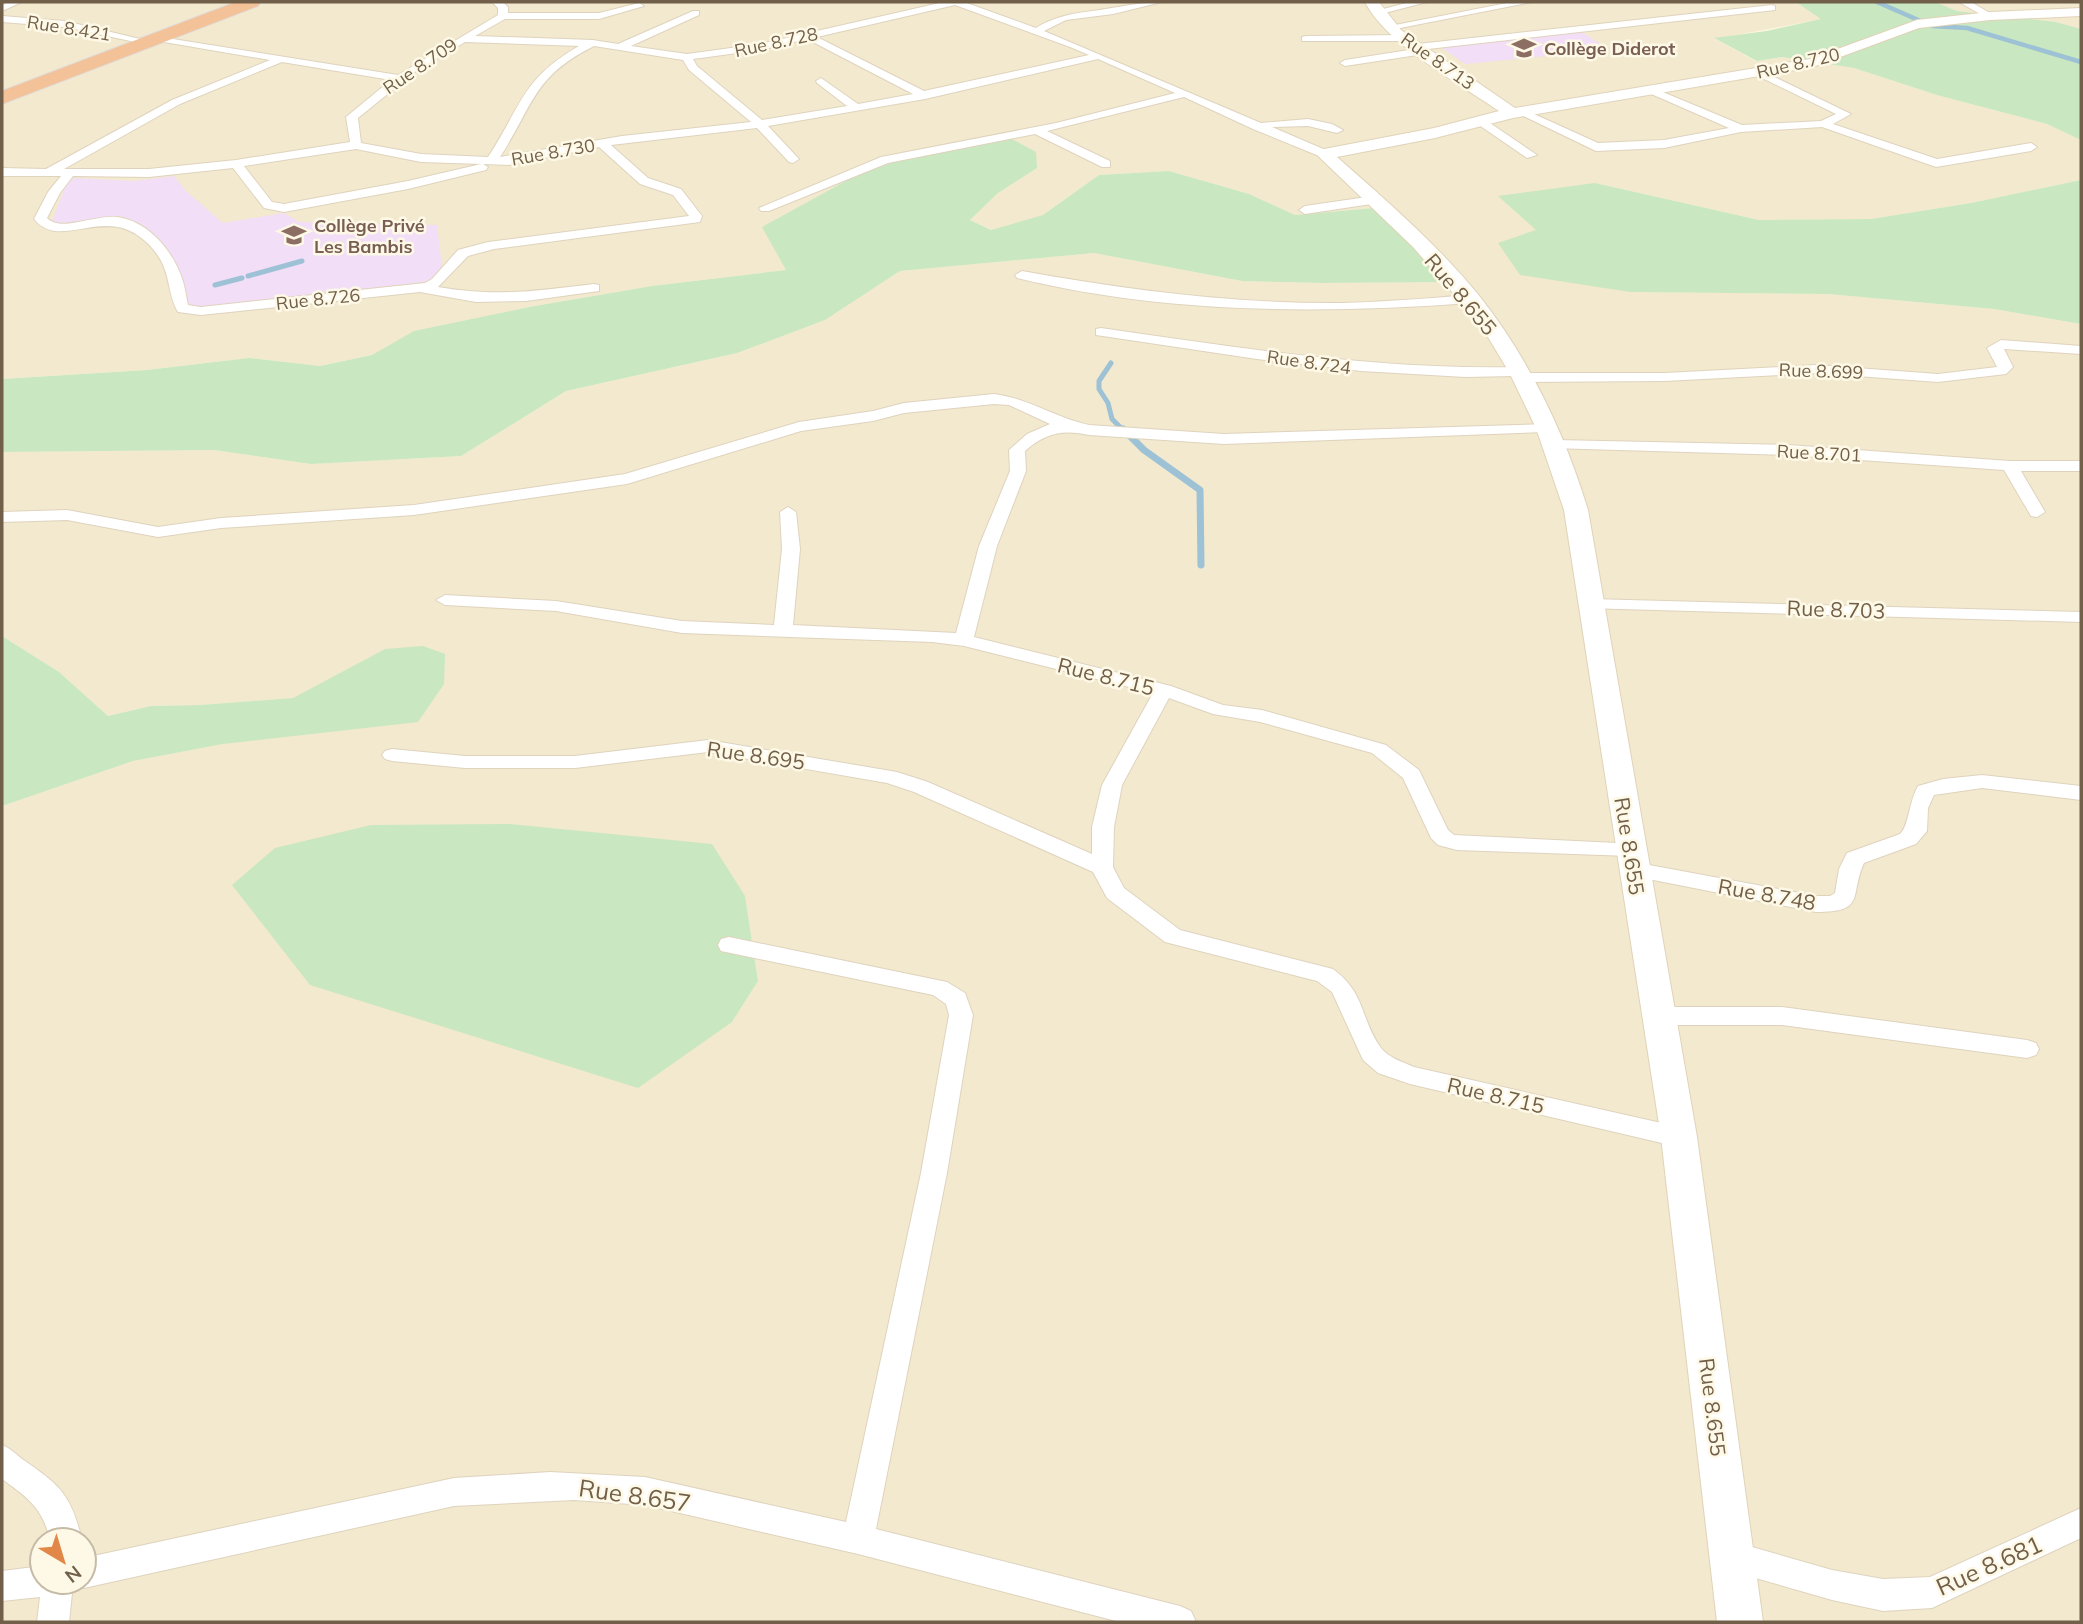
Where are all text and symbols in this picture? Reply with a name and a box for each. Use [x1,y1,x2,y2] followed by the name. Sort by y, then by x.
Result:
[25,10,113,46] street label: Rue 8.421
[732,22,820,62] street label: Rue 8.728
[1397,27,1479,95] street label: Rue 8.713
[378,33,462,99] street label: Rue 8.709
[1510,34,1538,62] school or university icon: Collège Diderot
[1544,37,1676,60] place label: Collège Diderot
[1754,42,1842,84] street label: Rue 8.720
[509,133,597,171] street label: Rue 8.730
[314,214,425,258] place label: Collège Privé Les Bambis
[280,221,308,249] school or university icon: Collège Privé Les Bambis
[1419,248,1503,340] street label: Rue 8.655
[275,283,361,315] street label: Rue 8.726
[1265,345,1353,379] street label: Rue 8.724
[1778,358,1864,384] street label: Rue 8.699
[1776,439,1862,467] street label: Rue 8.701
[1786,594,1886,624] street label: Rue 8.703
[1055,651,1157,701] street label: Rue 8.715
[705,735,807,775] street label: Rue 8.695
[1609,795,1651,897] street label: Rue 8.655
[1716,873,1818,915] street label: Rue 8.748
[1445,1071,1547,1119] street label: Rue 8.715
[1694,1356,1732,1458] street label: Rue 8.655
[577,1472,693,1518] street label: Rue 8.657
[28,1526,98,1596] north arrow
[1931,1528,2047,1602] street label: Rue 8.681
[60,1561,87,1588] text: N

